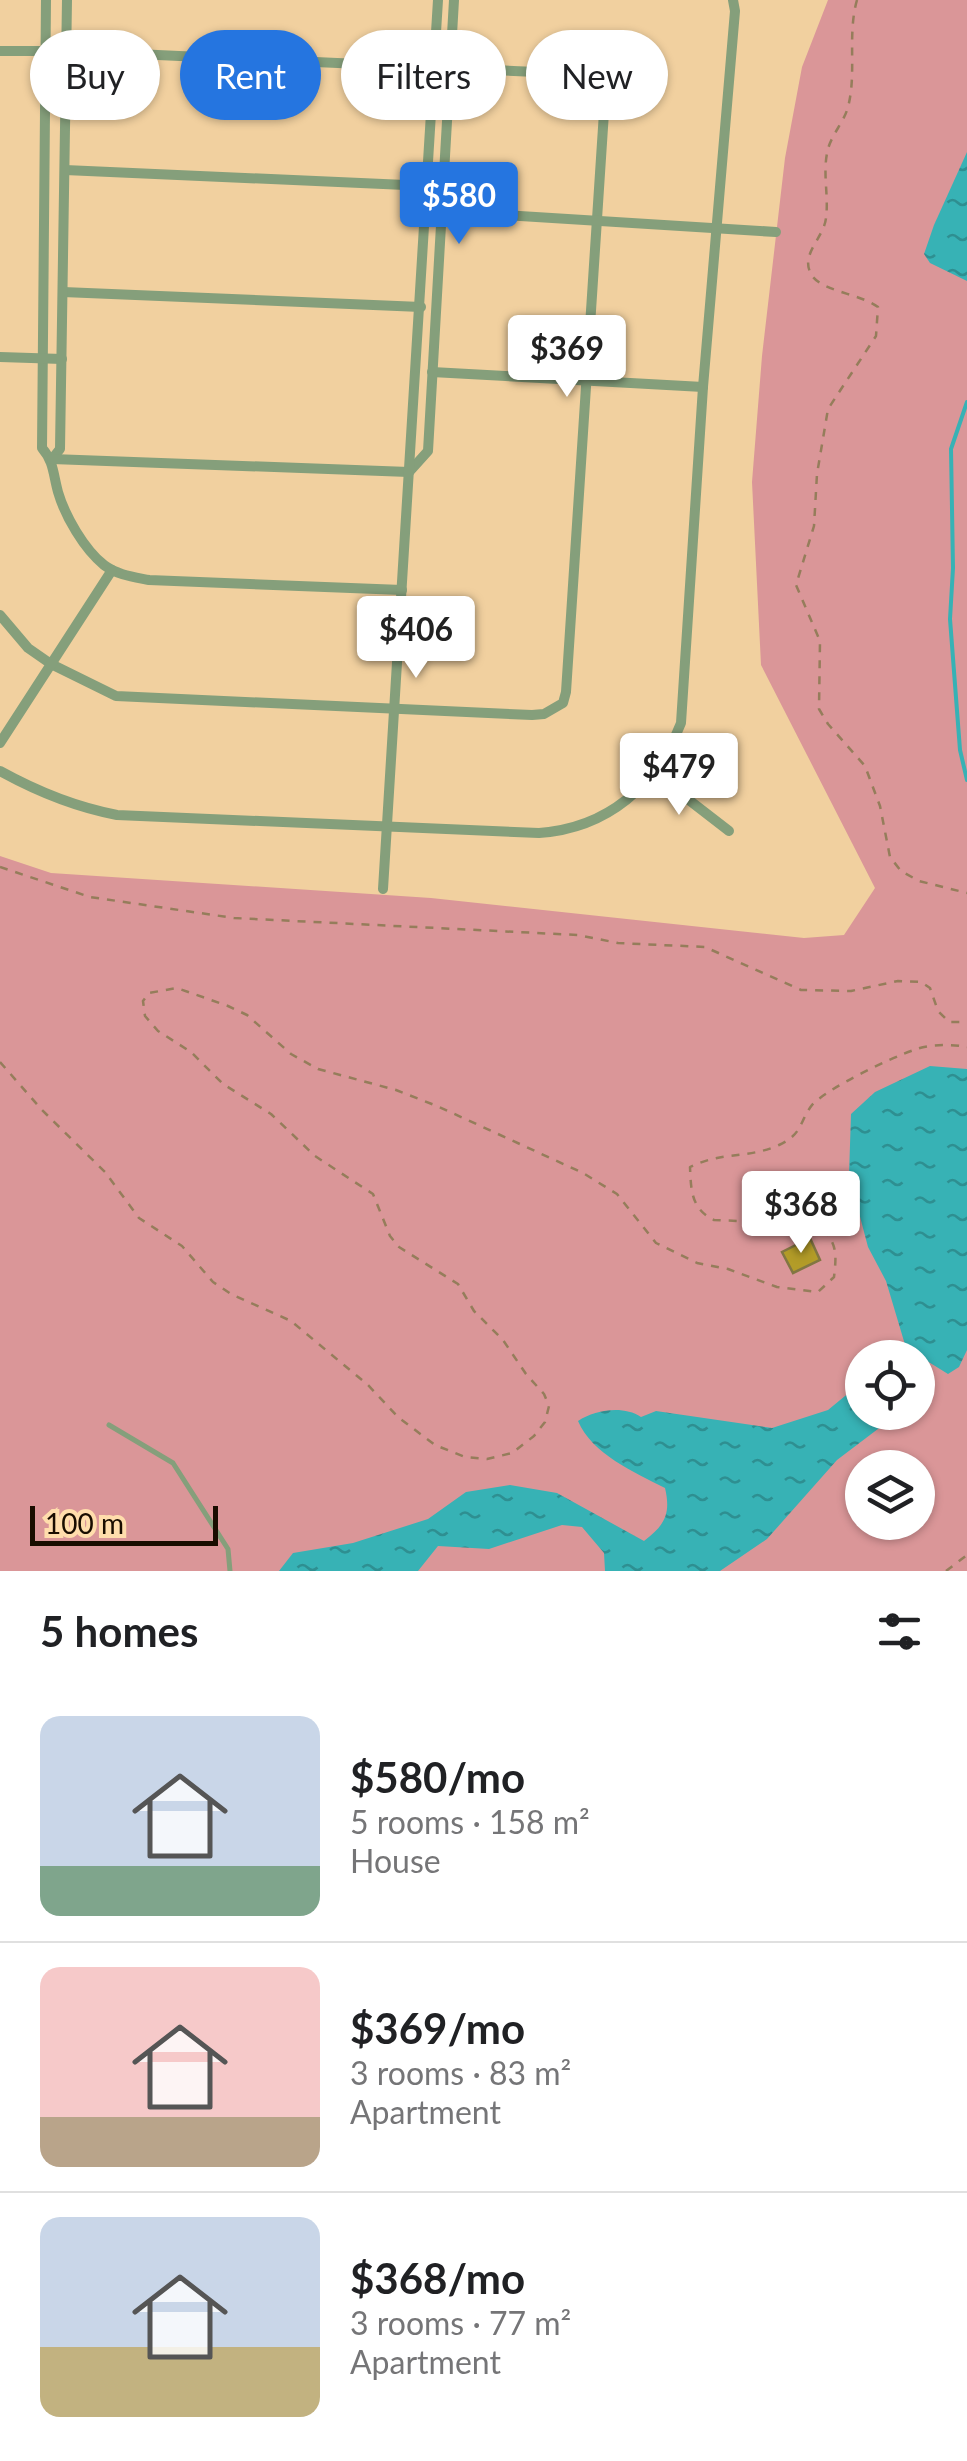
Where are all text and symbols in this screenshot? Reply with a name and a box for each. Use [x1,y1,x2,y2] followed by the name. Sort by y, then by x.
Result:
[30,30,160,120] chip: Buy
[180,30,321,120] chip: Rent
[341,30,506,120] chip: Filters
[526,30,668,120] chip: New
[400,162,518,247] pin: $580
[422,175,496,214] text: $580
[508,315,626,400] pin: $369
[530,328,604,367] text: $369
[357,596,475,681] pin: $406
[379,609,453,648] text: $406
[620,733,738,818] pin: $479
[642,746,716,785] text: $479
[742,1171,860,1256] pin: $368
[764,1184,838,1223] text: $368
[845,1340,935,1540] map controls
[845,1340,935,1430] button: locate
[845,1450,935,1540] button: layers
[30,1501,218,1546] scale bar
[45,1506,124,1540] text: 100 m
[872,1604,927,1659] icon: filters
[40,1606,198,1656] text: 5 homes
[350,1752,525,1802] text: $580/mo
[120,1756,240,1876] icon: home
[350,1802,590,1841] text: 5 rooms · 158 m²
[350,1841,441,1880] text: House
[350,2003,525,2053] text: $369/mo
[120,2007,240,2127] icon: home
[350,2053,571,2092] text: 3 rooms · 83 m²
[350,2092,501,2131] text: Apartment
[350,2253,525,2303] text: $368/mo
[120,2257,240,2377] icon: home
[350,2303,571,2342] text: 3 rooms · 77 m²
[350,2342,501,2381] text: Apartment

